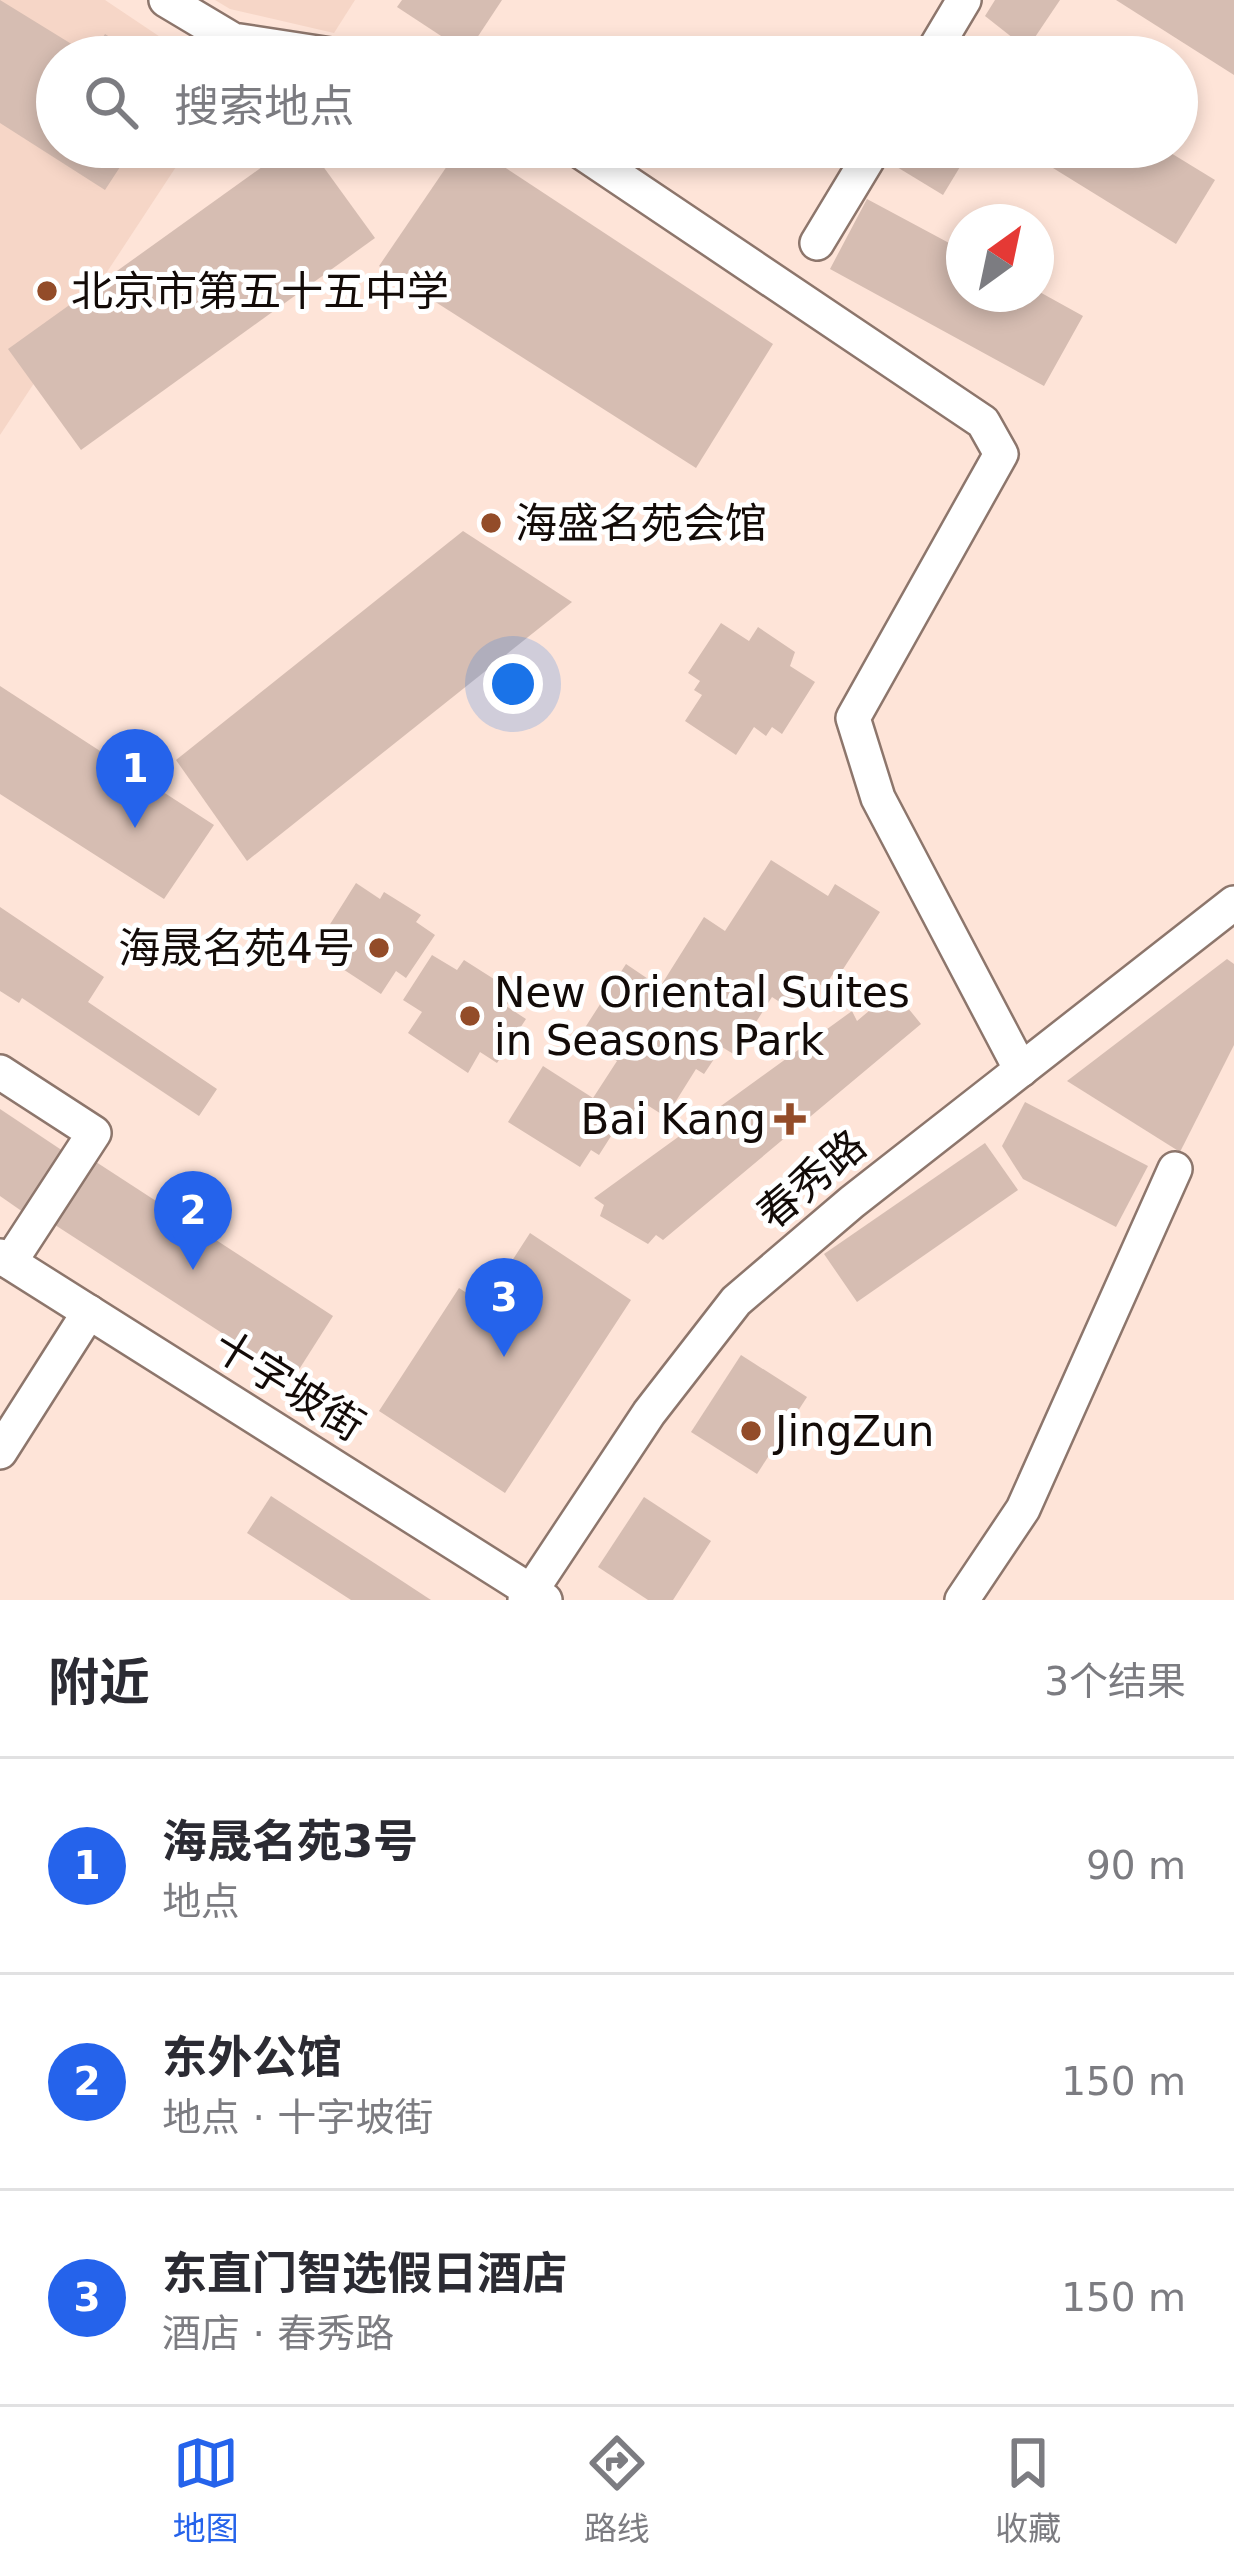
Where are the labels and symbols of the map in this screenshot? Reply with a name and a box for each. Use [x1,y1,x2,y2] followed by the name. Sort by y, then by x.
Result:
[946,204,1054,312] north arrow
[71,267,449,316] place label: 北京市第五十五中学
[34,278,60,304] marker: 北京市第五十五中学
[515,499,767,548] place label: 海盛名苑会馆
[478,510,504,536] marker: 海盛名苑会馆
[483,654,543,714] your location
[96,729,174,828] pin: 1
[118,924,355,973] place label: 海晟名苑4号
[366,935,392,961] marker: 海晟名苑4号
[494,968,910,1065] place label: New Oriental Suites in Seasons Park
[457,1003,483,1029] marker: New Oriental Suites in Seasons Park
[581,1095,766,1144] place label: Bai Kang
[777,1106,803,1132] marker: Bai Kang
[747,1120,875,1239] street label: 春秀路
[154,1171,232,1270] pin: 2
[465,1258,543,1357] pin: 3
[205,1320,373,1451] street label: 十字坡街
[772,1407,934,1456] place label: JingZun
[738,1418,764,1444] marker: JingZun

